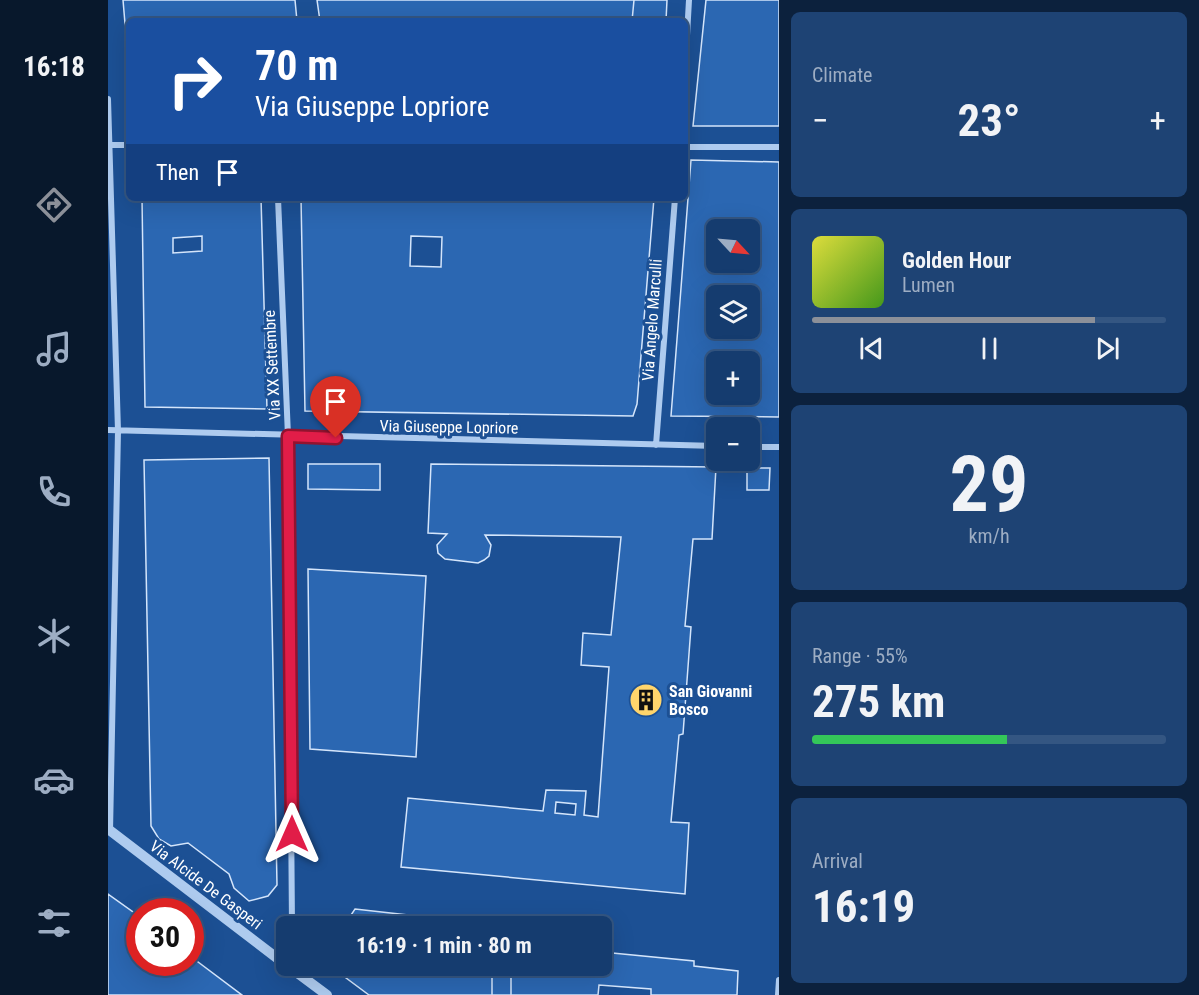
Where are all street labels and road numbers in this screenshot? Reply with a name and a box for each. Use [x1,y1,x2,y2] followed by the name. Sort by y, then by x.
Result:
[638,258,666,382] street label: Via Angelo Marculli
[260,309,284,421] street label: Via XX Settembre
[379,416,519,438] street label: Via Giuseppe Lopriore
[146,837,266,933] street label: Via Alcide De Gasperi

